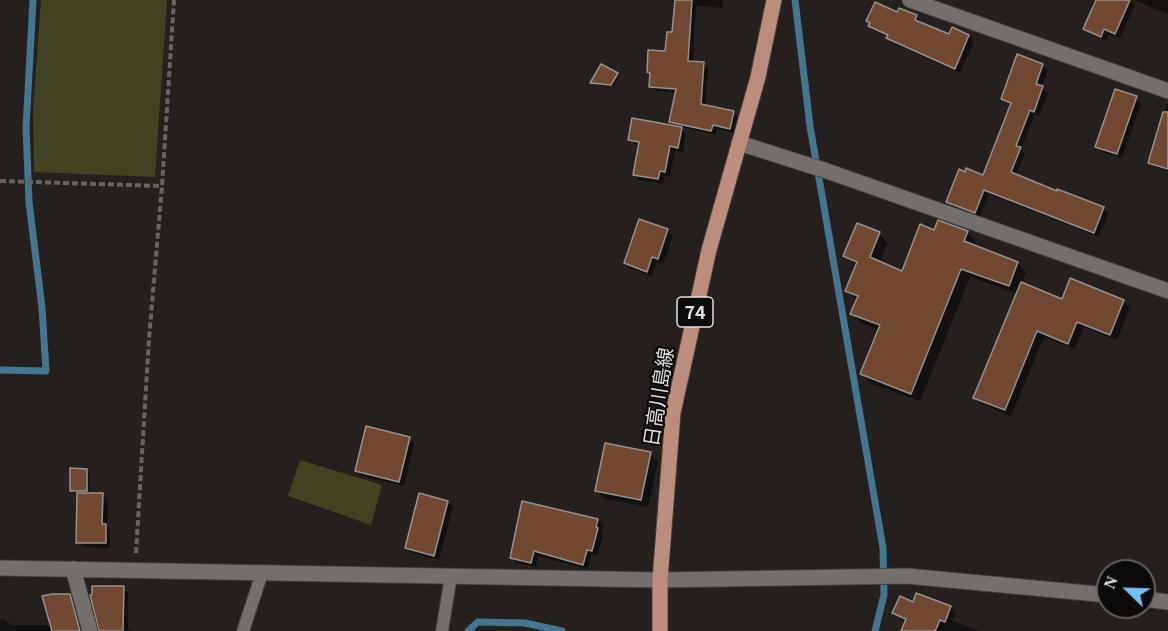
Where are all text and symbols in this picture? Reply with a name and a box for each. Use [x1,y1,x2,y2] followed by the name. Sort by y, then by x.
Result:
[677,297,713,327] road number: 74
[638,346,678,448] street label: 日高川島線
[1096,559,1156,619] north arrow
[1101,574,1121,591] text: N

